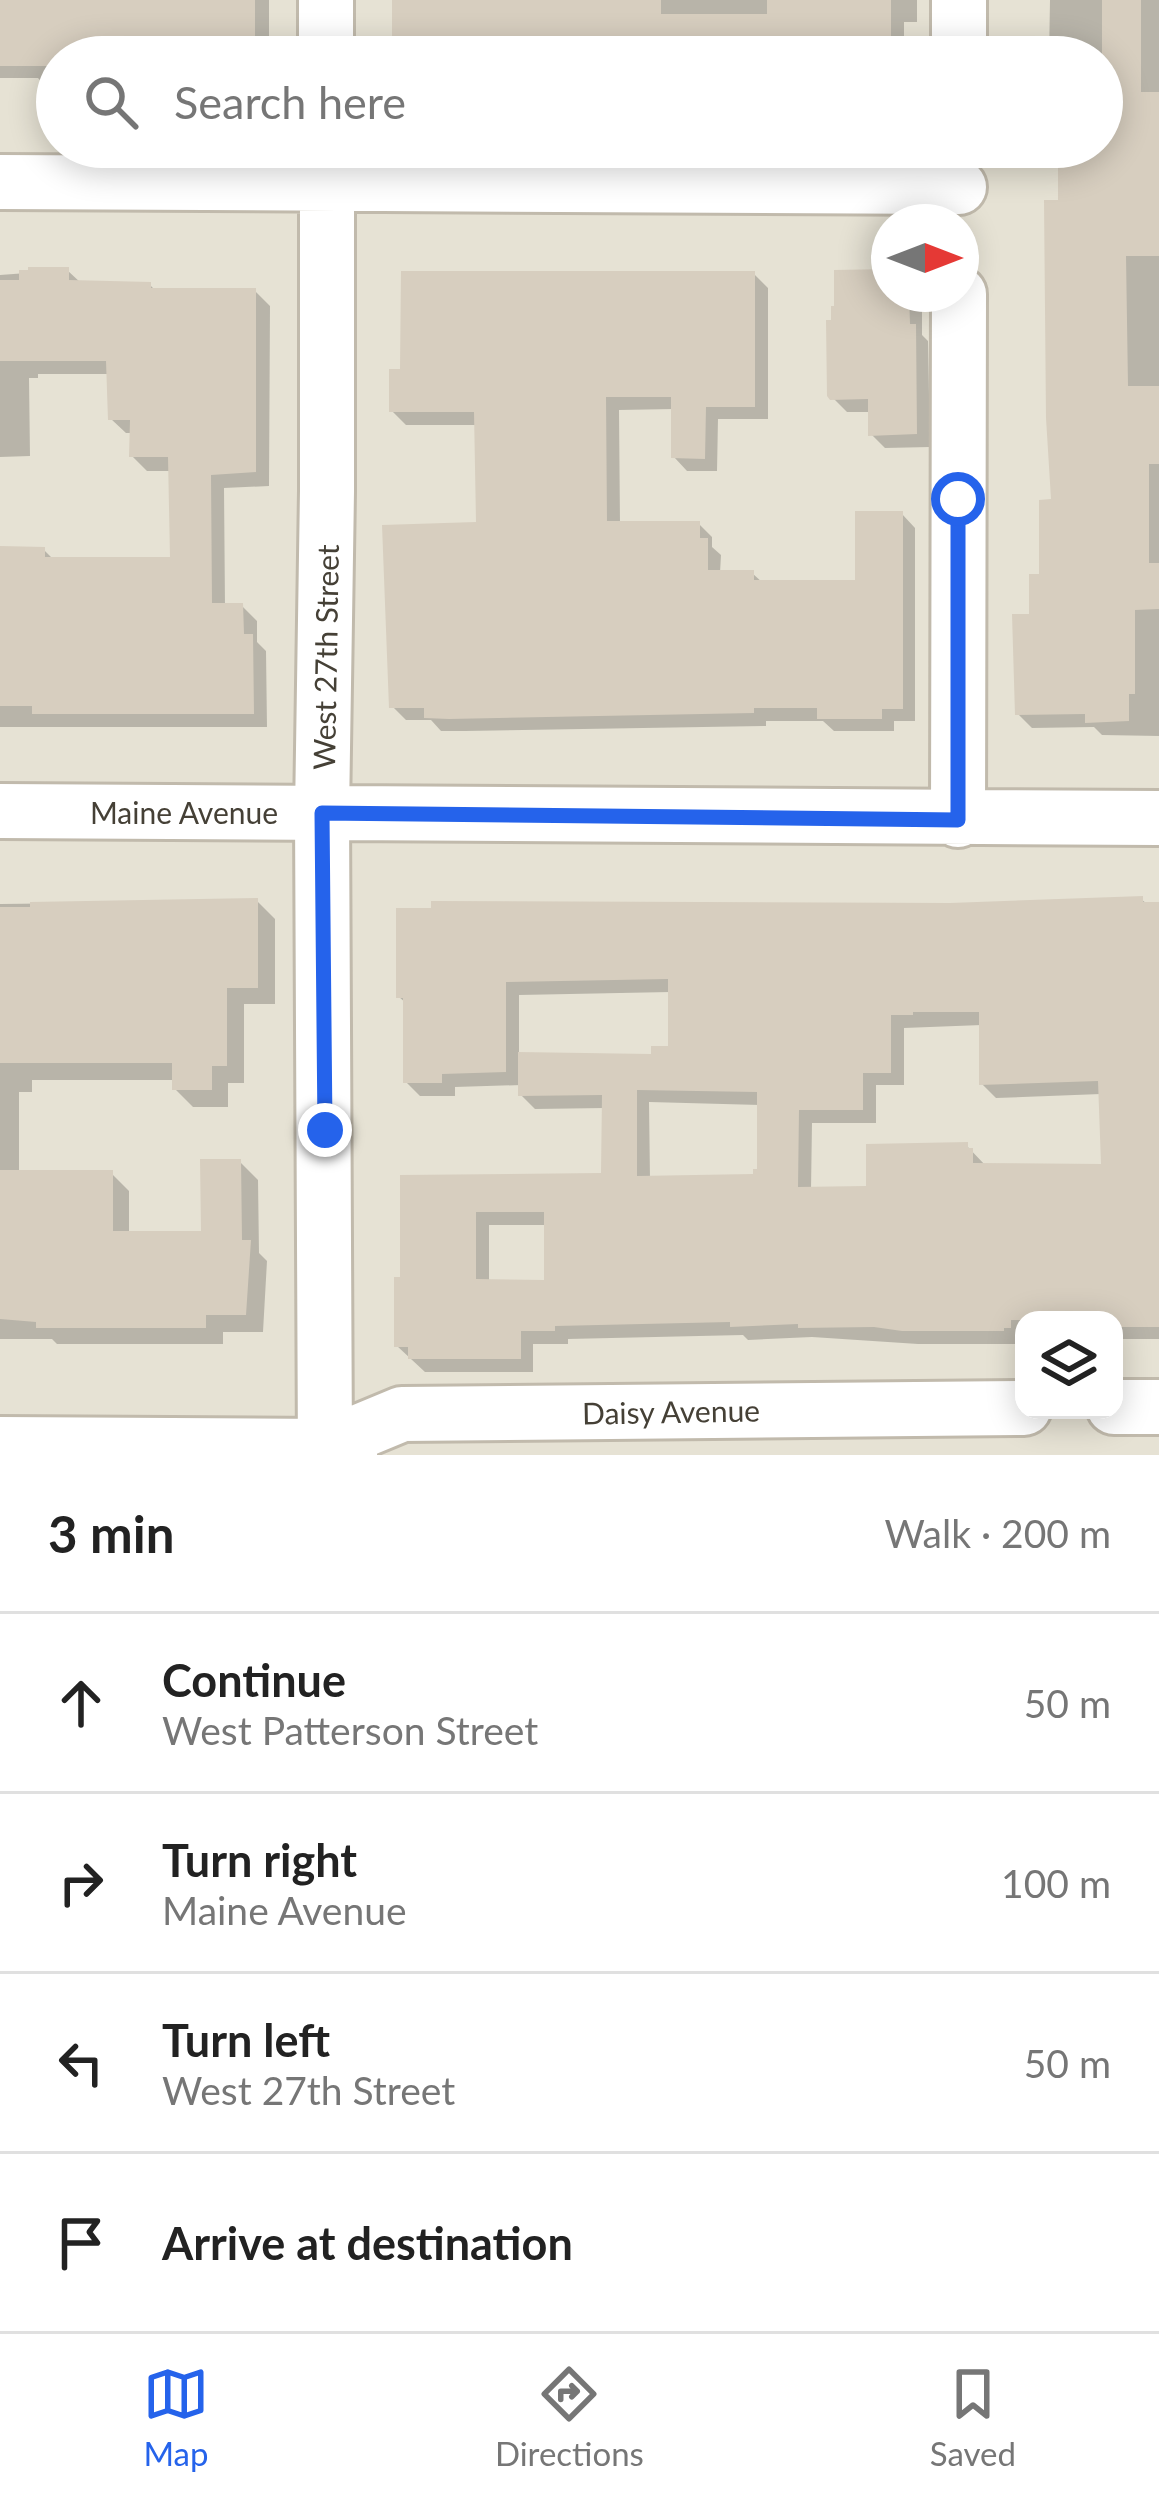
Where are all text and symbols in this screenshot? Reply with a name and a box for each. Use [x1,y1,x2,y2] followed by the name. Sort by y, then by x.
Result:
[36,36,1123,168] search box
[78,69,144,135] icon: search
[174,75,406,129] text: Search here
[871,204,979,312] north arrow
[931,472,985,526] route start
[305,544,345,770] street label: West 27th Street
[90,794,278,830] street label: Maine Avenue
[298,1103,352,1157] route end
[1015,1311,1123,1419] map controls
[1015,1311,1123,1419] button: layers
[582,1391,760,1431] street label: Daisy Avenue
[48,1503,174,1564] text: 3 min
[884,1510,1111,1556] text: Walk · 200 m
[162,1653,346,1707] text: Continue
[48,1670,114,1736] icon: ahead
[1024,1680,1111,1726] text: 50 m
[162,1707,538,1753] text: West Patterson Street
[162,1833,357,1887] text: Turn right
[48,1850,114,1916] icon: right
[1001,1860,1111,1906] text: 100 m
[162,1887,407,1933] text: Maine Avenue
[162,2013,330,2067] text: Turn left
[48,2030,114,2096] icon: left
[1024,2040,1111,2086] text: 50 m
[162,2067,455,2113] text: West 27th Street
[48,2210,114,2276] icon: arrive
[162,2216,573,2270] text: Arrive at destination
[143,2361,209,2473] tab: Map
[495,2361,644,2473] tab: Directions
[930,2361,1016,2473] tab: Saved

